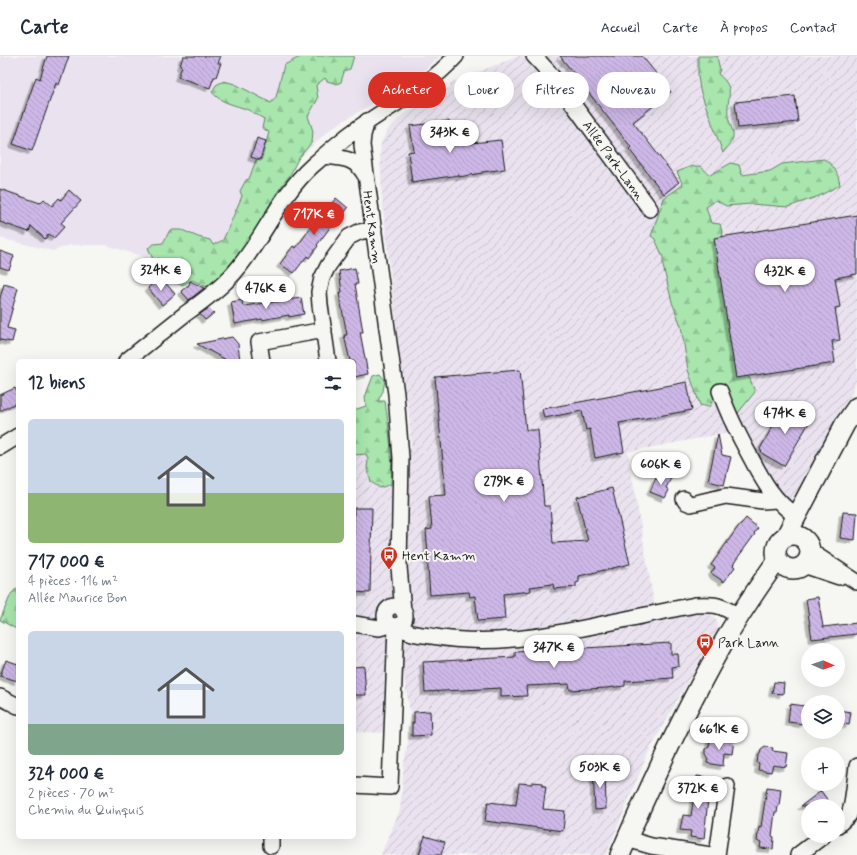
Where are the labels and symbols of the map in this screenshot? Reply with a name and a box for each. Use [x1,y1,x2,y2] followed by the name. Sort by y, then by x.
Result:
[578,118,647,204] street label: Allée Park-Lann
[417,120,483,154] pin: 343K €
[358,190,385,265] street label: Hent Kamm
[281,202,347,236] pin: 717K €
[128,258,194,292] pin: 324K €
[752,259,818,293] pin: 432K €
[233,276,299,310] pin: 476K €
[752,401,818,435] pin: 474K €
[628,452,694,486] pin: 606K €
[471,469,537,503] pin: 279K €
[379,545,399,570] bus stop icon: Hent Kamm
[402,548,476,565] place label: Hent Kamm
[695,632,715,657] bus stop icon: Park Lann
[521,635,587,669] pin: 347K €
[718,635,779,652] place label: Park Lann
[801,643,845,687] north arrow
[686,717,752,751] pin: 661K €
[567,755,633,789] pin: 503K €
[665,776,731,810] pin: 372K €

